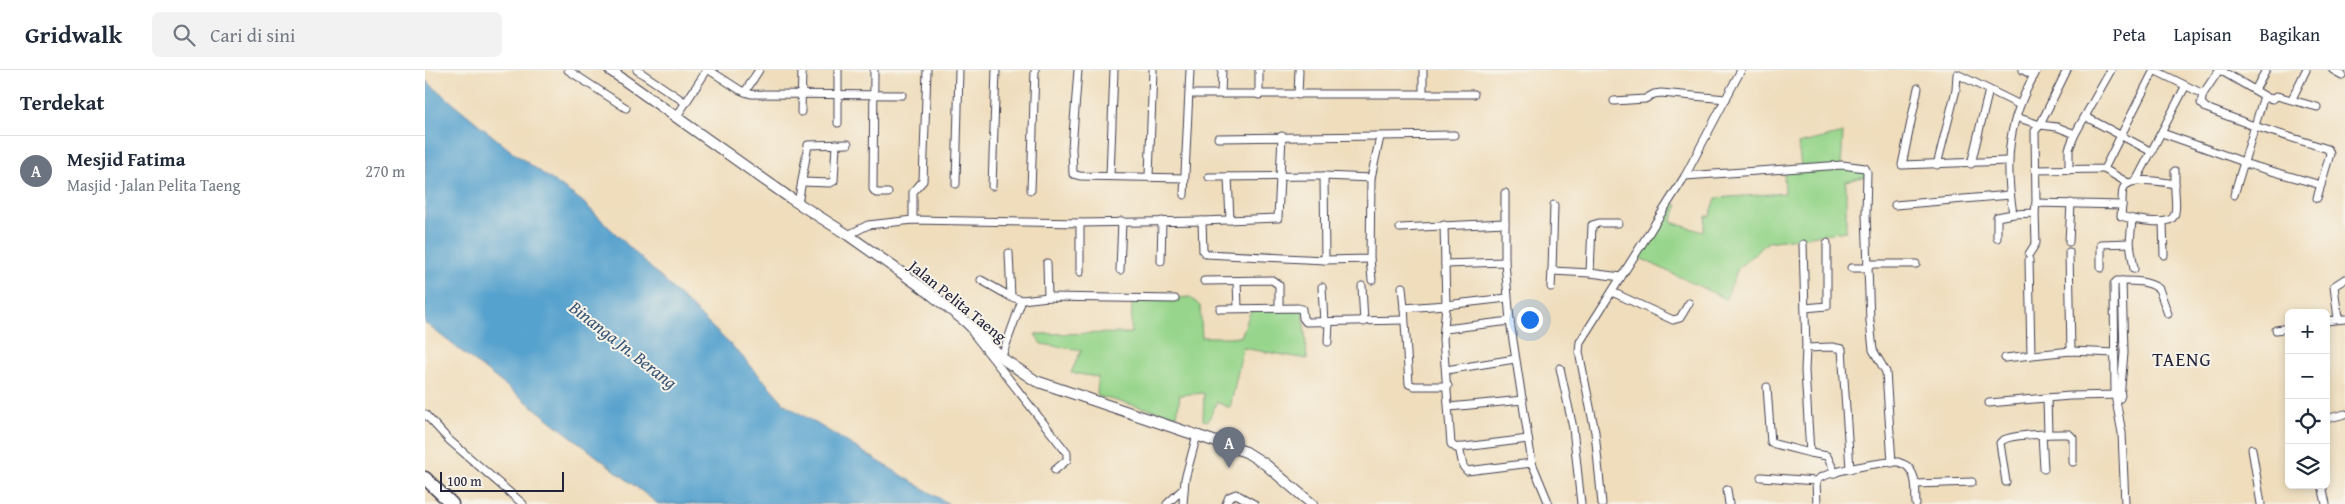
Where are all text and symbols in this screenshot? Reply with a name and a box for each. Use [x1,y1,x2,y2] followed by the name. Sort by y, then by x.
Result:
[152,12,502,57] search box
[25,17,122,52] text: Gridwalk
[170,21,198,49] icon: search
[210,21,295,49] text: Cari di sini
[2113,21,2146,48] text: Peta
[2174,21,2232,48] text: Lapisan
[2260,21,2320,48] text: Bagikan
[20,87,104,118] text: Terdekat
[67,145,185,173] text: Mesjid Fatima
[31,159,41,183] text: A
[365,159,405,183] text: 270 m
[67,173,240,197] text: Masjid · Jalan Pelita Taeng
[903,253,1012,348] street label: Jalan Pelita Taeng
[563,293,683,395] water label: Binanga Jn. Berang
[1517,307,1543,333] your location
[2285,309,2330,489] map controls
[2285,309,2330,354] button: +
[2152,345,2212,373] district label: TAENG
[2285,354,2330,399] button: −
[2285,399,2330,444] button: locate
[1213,427,1245,468] pin: A
[2285,444,2330,489] button: layers
[440,469,564,492] scale bar
[447,471,482,491] text: 100 m

